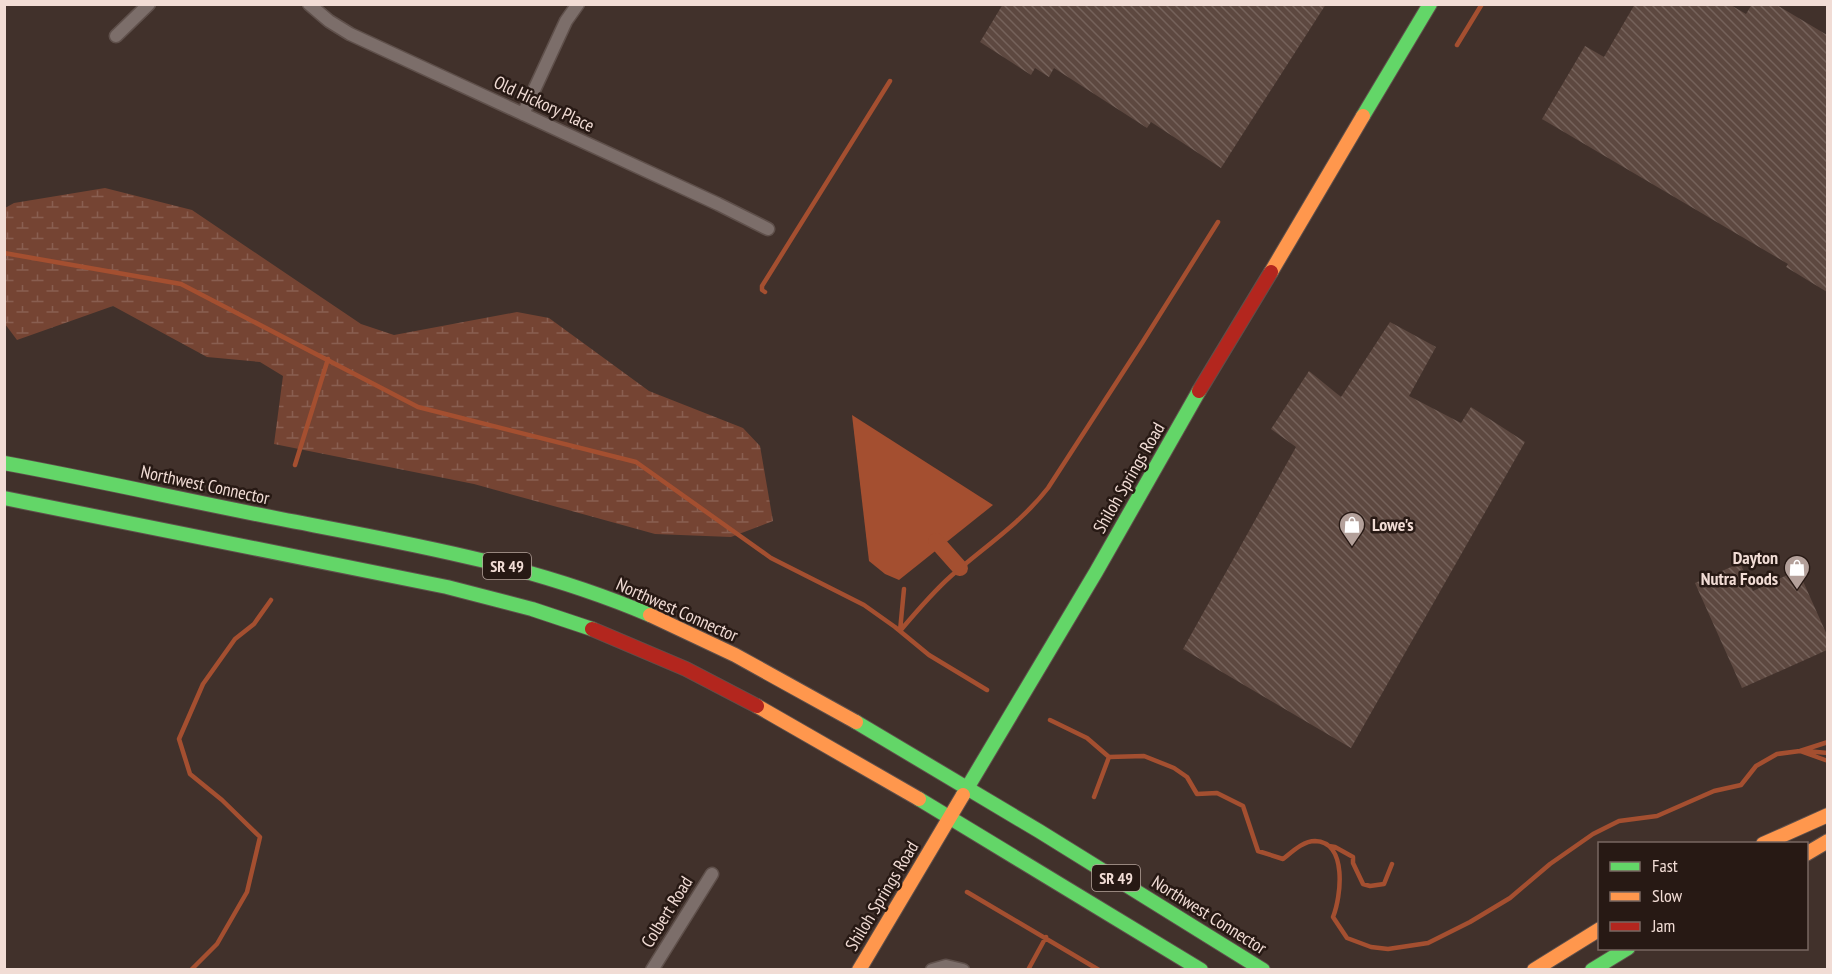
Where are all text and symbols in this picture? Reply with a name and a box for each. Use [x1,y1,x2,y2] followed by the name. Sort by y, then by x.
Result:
[490,70,598,137] street label: Old Hickory Place
[1088,418,1170,537] street label: Shiloh Springs Road
[139,460,272,509] street label: Northwest Connector
[1337,510,1367,548] shop icon: Lowe's
[1372,513,1414,536] place label: Lowe's
[1701,546,1778,590] place label: Dayton Nutra Foods
[483,553,531,579] road number: SR 49
[1782,553,1812,591] shop icon: Dayton Nutra Foods
[613,572,742,647] street label: Northwest Connector
[840,837,923,955] street label: Shiloh Springs Road
[1598,842,1808,950] legend
[1652,854,1678,877] text: Fast
[1092,865,1140,891] road number: SR 49
[1148,870,1271,959] street label: Northwest Connector
[636,872,697,952] street label: Colbert Road
[1652,884,1683,907] text: Slow
[1651,914,1675,937] text: Jam

